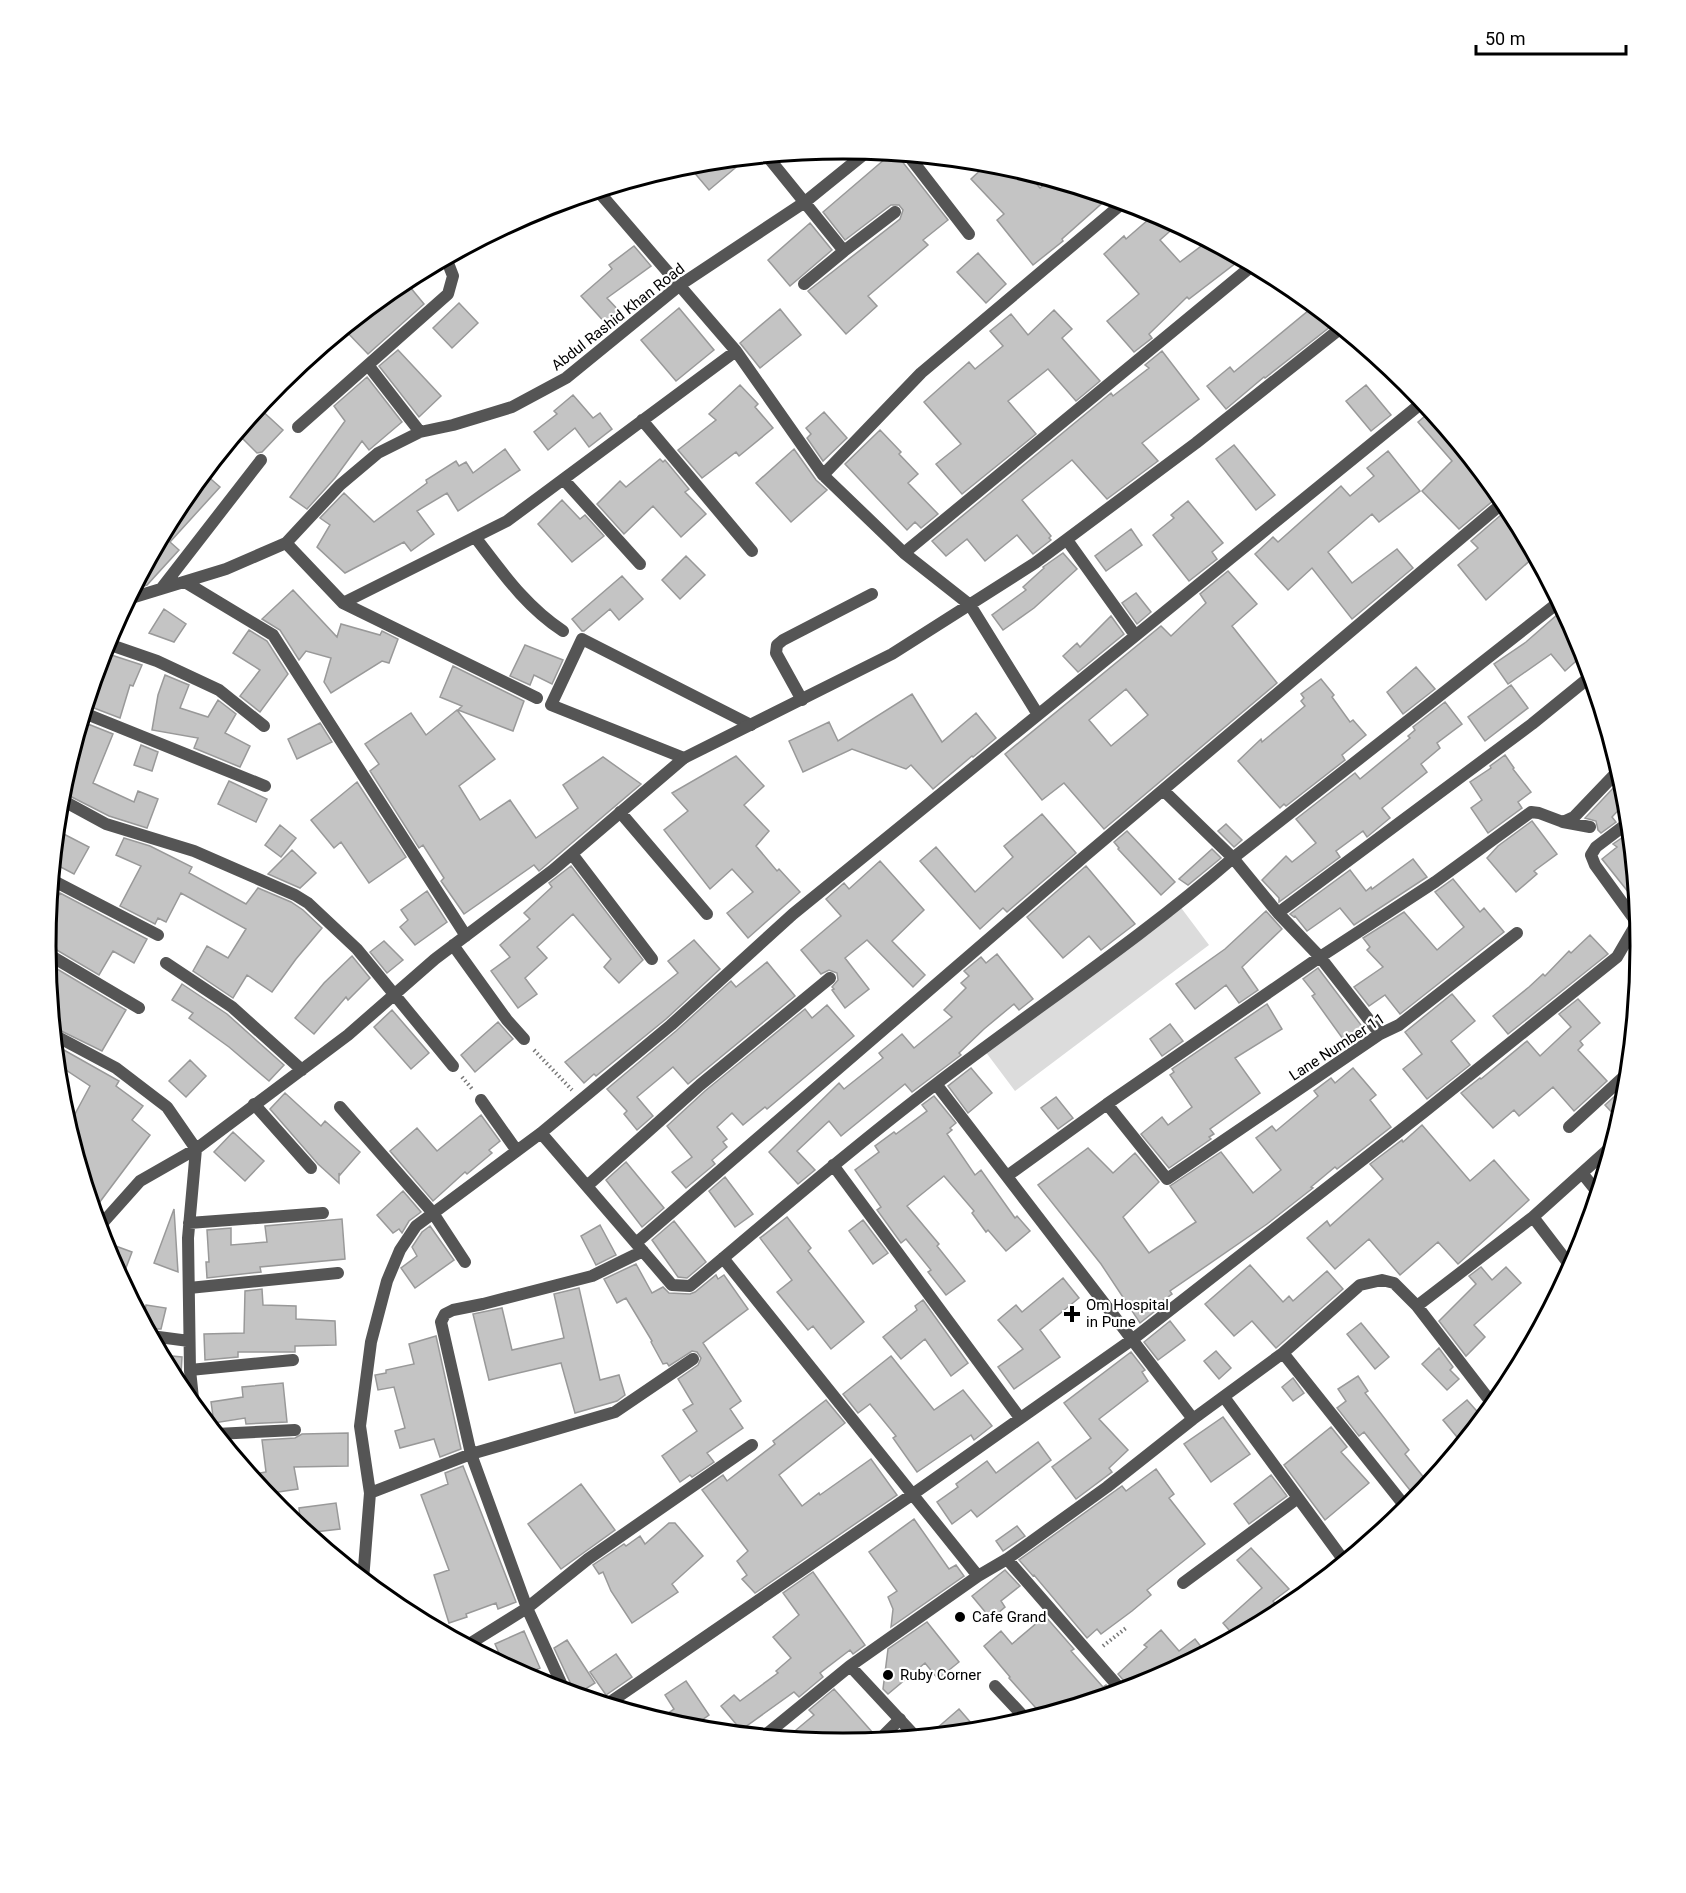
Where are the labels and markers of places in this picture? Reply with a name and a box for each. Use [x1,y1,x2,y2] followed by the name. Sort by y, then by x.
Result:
[1086,1296,1169,1331] place label: Om Hospital in Pune
[1063,1305,1081,1323] marker: Om Hospital in Pune
[972,1608,1047,1626] place label: Cafe Grand
[953,1610,967,1624] marker: Cafe Grand
[900,1666,981,1684] place label: Ruby Corner
[881,1668,895,1682] marker: Ruby Corner

